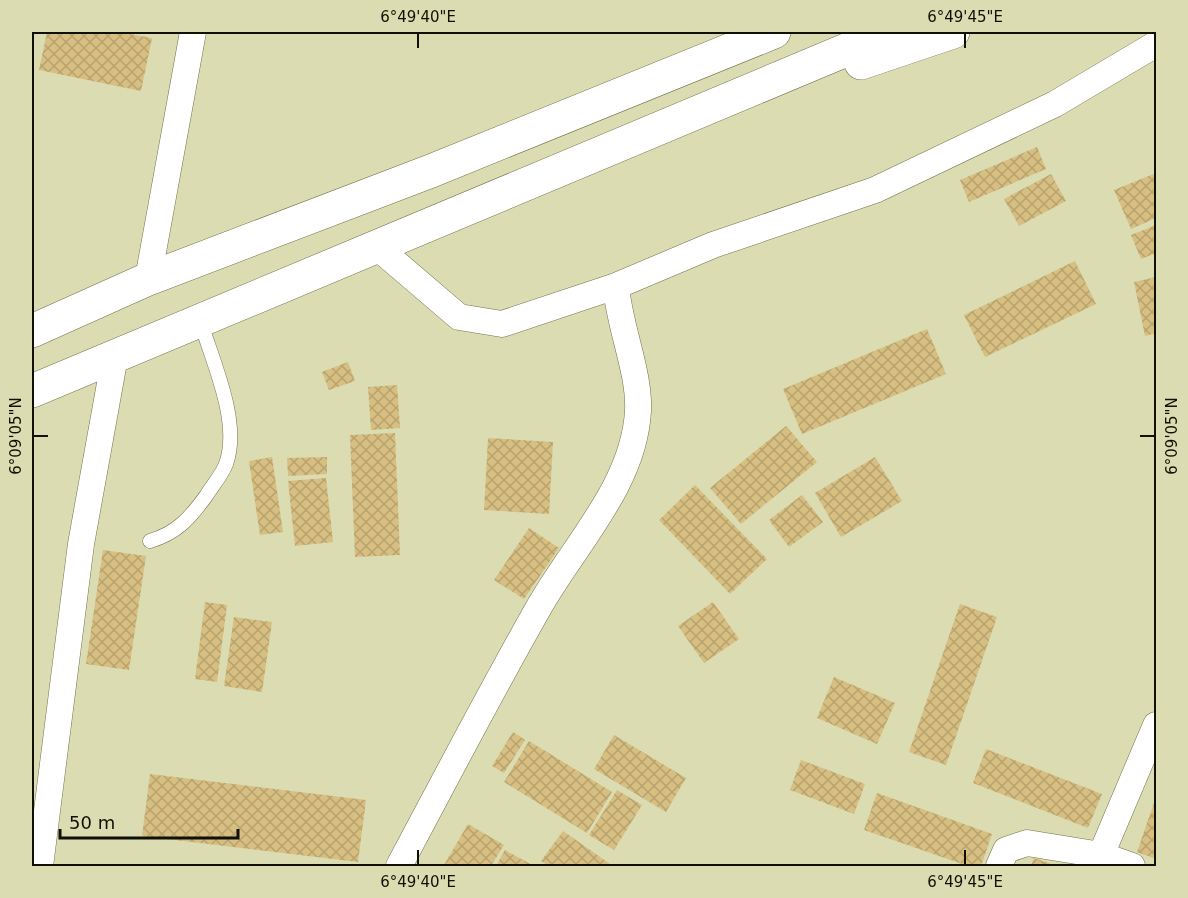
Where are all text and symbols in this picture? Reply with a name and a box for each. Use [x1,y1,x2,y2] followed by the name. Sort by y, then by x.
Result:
[380,8,456,26] text: 6°49'40"E
[927,8,1003,26] text: 6°49'45"E
[7,397,25,475] text: 6°09'05"N
[1163,397,1181,475] text: 6°09'05"N
[60,802,238,840] scale bar
[69,812,115,833] text: 50 m
[380,873,456,891] text: 6°49'40"E
[927,873,1003,891] text: 6°49'45"E

